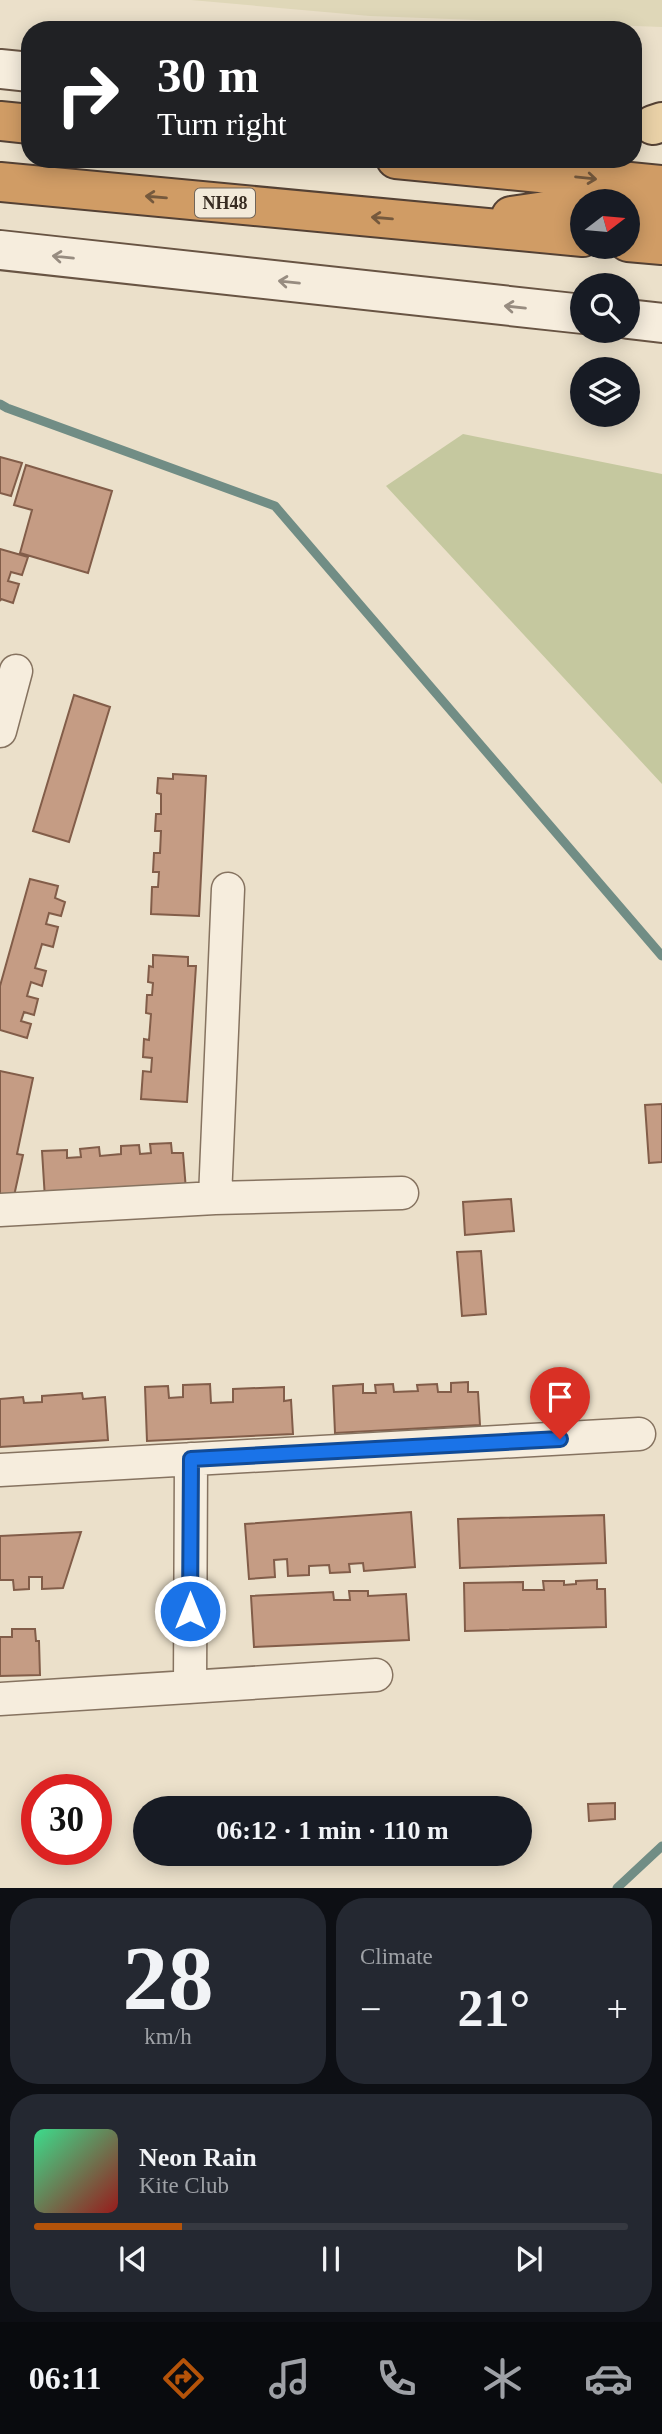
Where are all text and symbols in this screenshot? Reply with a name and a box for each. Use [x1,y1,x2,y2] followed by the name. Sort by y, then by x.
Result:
[157,48,259,103] text: 30 m
[42,49,133,140] icon: right
[157,106,287,142] text: Turn right
[574,171,597,184] one-way arrow
[195,188,255,218] road number: NH48
[570,189,640,259] north arrow
[570,189,640,427] map controls
[145,190,167,203] one-way arrow
[371,211,394,224] one-way arrow
[52,251,74,264] one-way arrow
[570,273,640,343] button: search
[278,275,301,288] one-way arrow
[504,300,527,313] one-way arrow
[570,357,640,427] button: layers
[530,1367,590,1439] pin
[541,1378,579,1416] icon: arrive
[153,1574,227,1648] position arrow
[21,1774,112,1865] speed limit sign: 30
[216,1816,449,1845] text: 06:12 · 1 min · 110 m
[123,1928,214,2029] text: 28
[360,1944,433,1969] text: Climate
[458,1980,530,2037] text: 21°
[360,1988,381,2030] text: −
[607,1988,628,2030] text: +
[144,2024,192,2049] text: km/h
[139,2143,257,2172] text: Neon Rain
[139,2173,229,2198] text: Kite Club
[114,2240,152,2278] icon: previous
[312,2240,350,2278] icon: pause
[510,2240,548,2278] icon: next
[159,2354,208,2403] icon: directions
[265,2354,314,2403] icon: music
[372,2354,421,2403] icon: phone
[478,2354,527,2403] icon: climate
[584,2354,633,2403] icon: car
[29,2360,102,2396] text: 06:11

